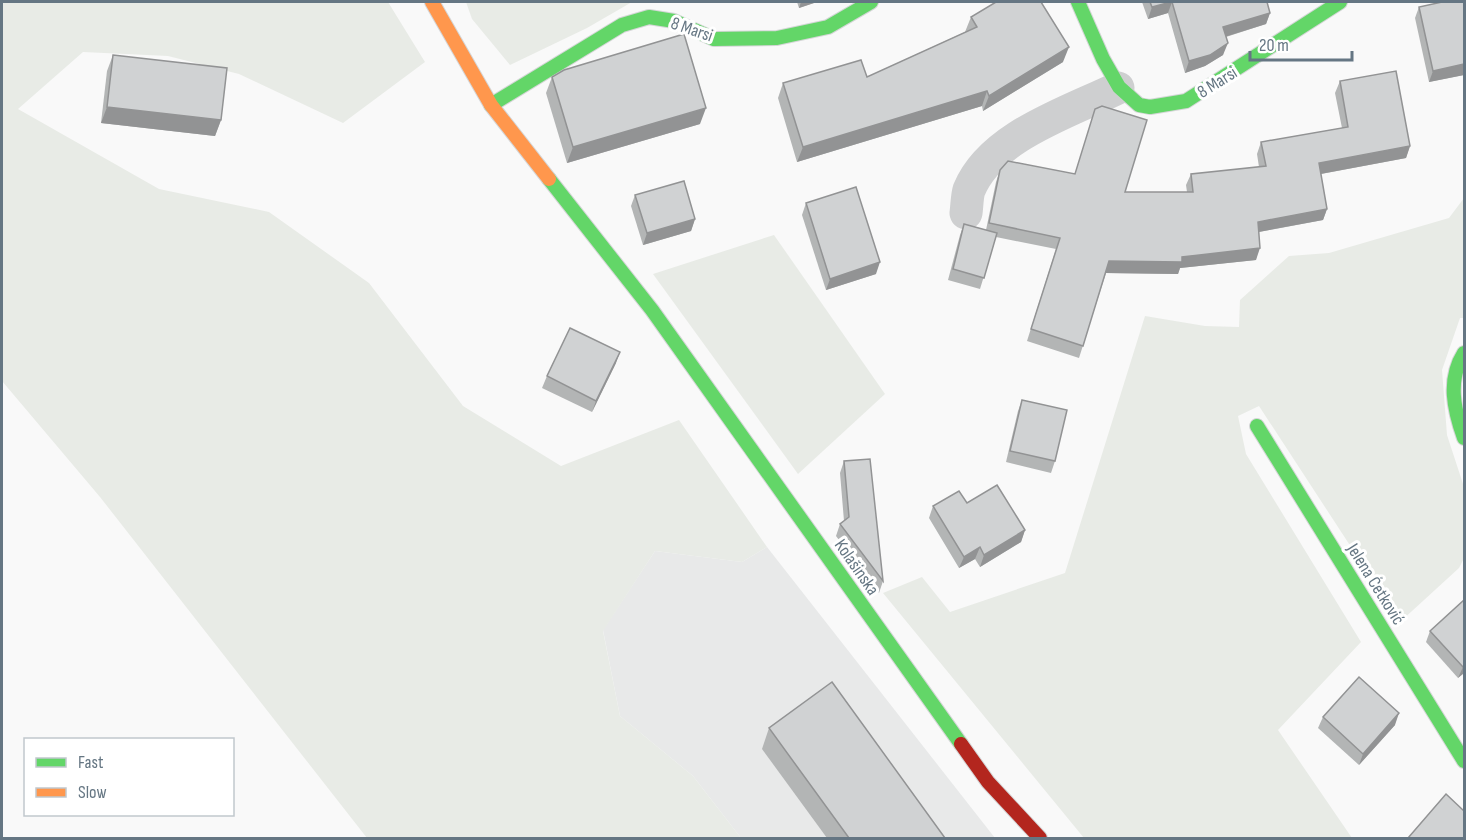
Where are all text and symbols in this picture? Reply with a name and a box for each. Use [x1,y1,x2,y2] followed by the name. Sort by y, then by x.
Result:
[668,13,716,46] street label: 8 Marsi
[1250,24,1352,62] scale bar
[1259,35,1289,56] text: 20 m
[1193,62,1241,103] street label: 8 Marsi
[830,535,883,599] street label: Kolašinska
[1342,539,1409,629] street label: Jelena Ćetković
[24,738,234,816] legend
[78,752,104,773] text: Fast
[78,782,107,803] text: Slow

